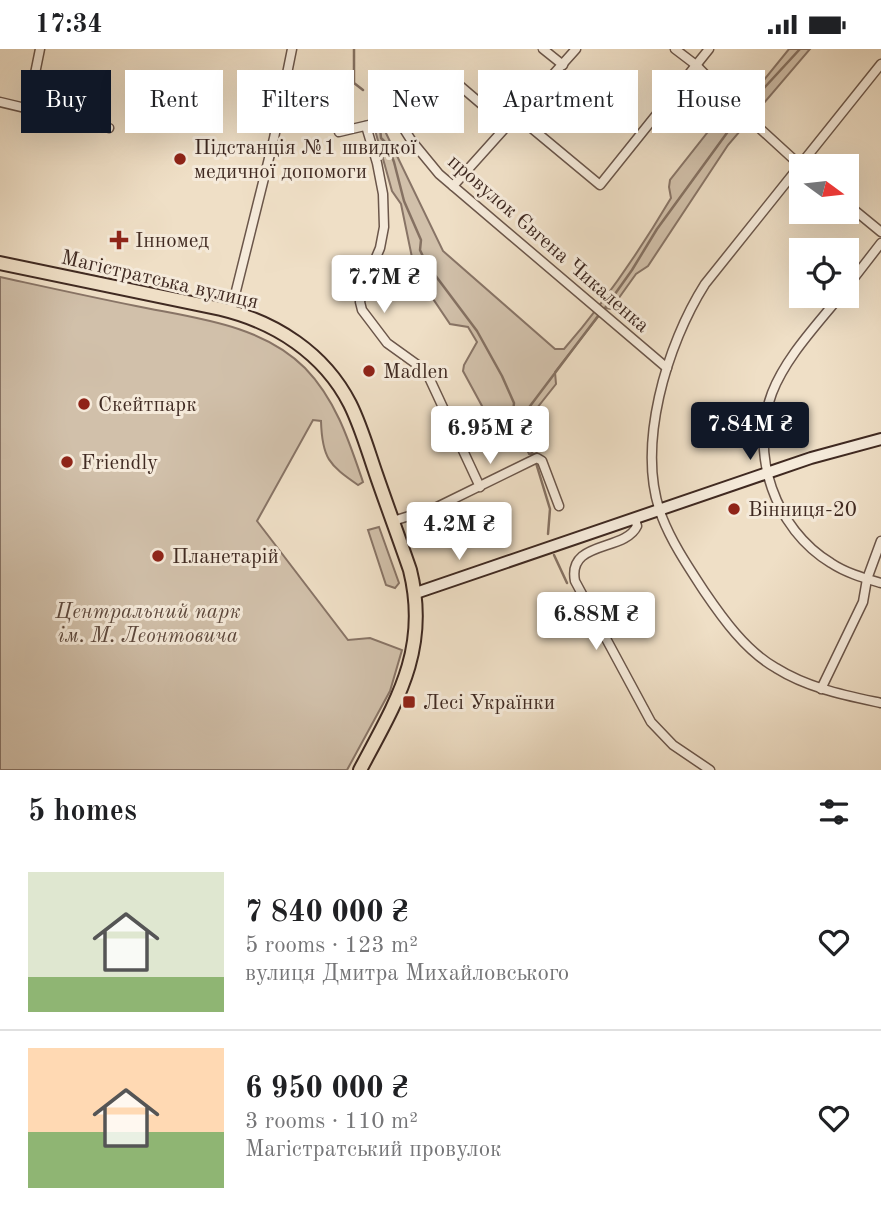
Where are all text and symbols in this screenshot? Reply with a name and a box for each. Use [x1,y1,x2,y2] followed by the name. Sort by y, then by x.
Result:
[35,12,103,38] text: 17:34
[21,70,111,133] chip: Buy
[125,70,223,133] chip: Rent
[237,70,354,133] chip: Filters
[368,70,464,133] chip: New
[478,70,638,133] chip: Apartment
[652,70,765,133] chip: House
[194,138,417,183] place label: Підстанція №1 швидкої медичної допомоги
[172,151,188,167] marker: Підстанція №1 швидкої медичної допомоги
[443,151,653,337] street label: провулок Євгена Чикаленка
[789,154,859,224] north arrow
[789,154,859,308] map controls
[109,230,129,250] marker: Інномед
[135,231,209,252] place label: Інномед
[789,238,859,308] button: locate
[59,248,261,313] street label: Магістратська вулиця
[327,255,441,315] pin: 7.7M ₴
[348,266,420,289] text: 7.7M ₴
[383,362,449,383] place label: Madlen
[361,363,377,379] marker: Madlen
[98,395,197,416] place label: Скейтпарк
[76,396,92,412] marker: Скейтпарк
[685,403,815,462] pin: 7.84M ₴
[425,407,555,466] pin: 6.95M ₴
[707,413,793,436] text: 7.84M ₴
[447,417,533,440] text: 6.95M ₴
[81,453,158,474] place label: Friendly
[59,454,75,470] marker: Friendly
[748,500,857,521] place label: Вінниця-20
[726,501,742,517] marker: Вінниця-20
[402,503,516,562] pin: 4.2M ₴
[423,513,495,536] text: 4.2M ₴
[172,547,279,568] place label: Планетарій
[150,548,166,564] marker: Планетарій
[531,593,661,652] pin: 6.88M ₴
[54,602,241,647] park label: Центральний парк ім. М. Леонтовича
[553,603,639,626] text: 6.88M ₴
[423,693,555,714] place label: Лесі Українки
[401,694,417,710] marker: Лесі Українки
[815,793,853,831] icon: filters
[28,797,137,827] text: 5 homes
[245,898,409,928] text: 7 840 000 ₴
[84,900,168,984] icon: home
[815,923,853,961] icon: heart
[245,934,418,957] text: 5 rooms · 123 m²
[245,962,569,985] text: вулиця Дмитра Михайловського
[245,1074,409,1104] text: 6 950 000 ₴
[84,1076,168,1160] icon: home
[815,1099,853,1137] icon: heart
[245,1110,418,1133] text: 3 rooms · 110 m²
[245,1138,502,1161] text: Магістратський провулок

